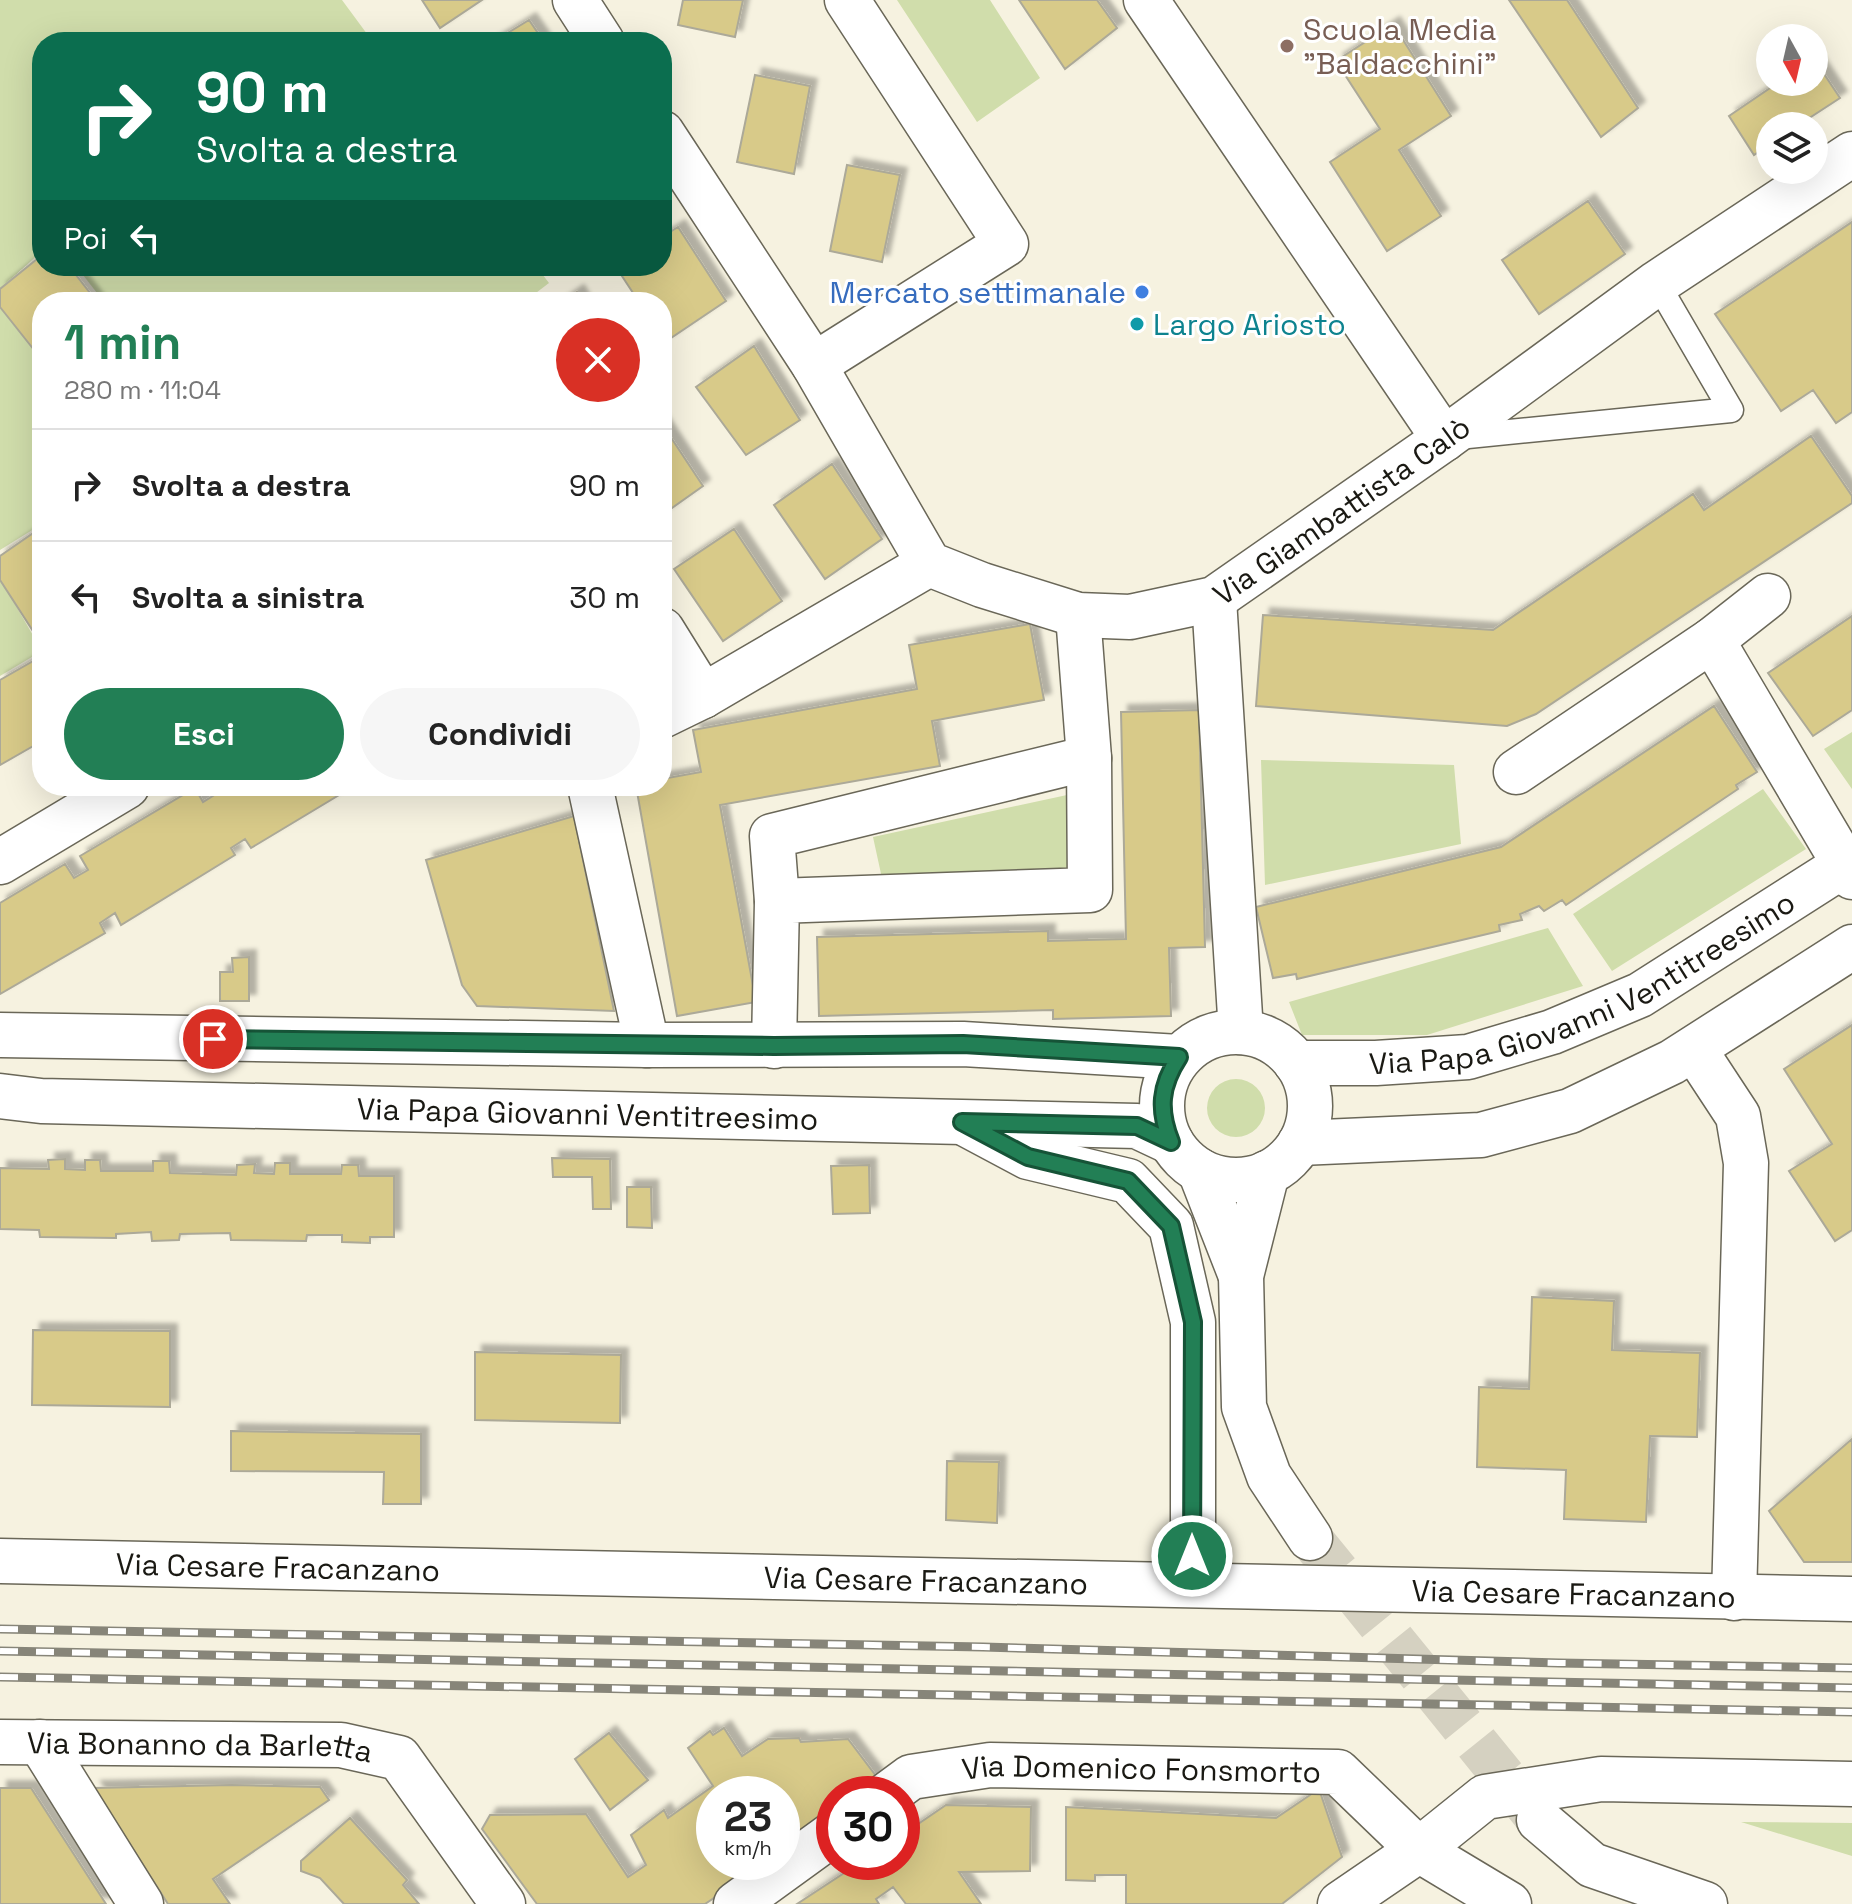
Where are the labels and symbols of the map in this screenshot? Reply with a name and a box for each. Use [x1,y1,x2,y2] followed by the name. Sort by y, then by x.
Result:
[1303,10,1496,83] place label: Scuola Media "Baldacchini"
[1756,24,1828,96] north arrow
[1278,37,1296,55] marker: Scuola Media "Baldacchini"
[830,273,1126,312] place label: Mercato settimanale
[1133,283,1151,301] marker: Mercato settimanale
[1153,305,1346,344] place label: Largo Ariosto
[1128,315,1146,333] marker: Largo Ariosto
[1205,407,1478,613] street label: Via Giambattista Calò
[1368,882,1802,1083] street label: Via Papa Giovanni Ventitreesimo
[179,1005,247,1073] pin
[356,1089,819,1138] street label: Via Papa Giovanni Ventitreesimo
[1150,1514,1234,1598] position arrow
[115,1544,440,1590] street label: Via Cesare Fracanzano
[763,1557,1088,1603] street label: Via Cesare Fracanzano
[1411,1570,1736,1616] street label: Via Cesare Fracanzano
[27,1723,377,1771] street label: Via Bonanno da Barletta
[959,1745,1321,1791] street label: Via Domenico Fonsmorto
[816,1776,920,1880] speed limit sign: 30

